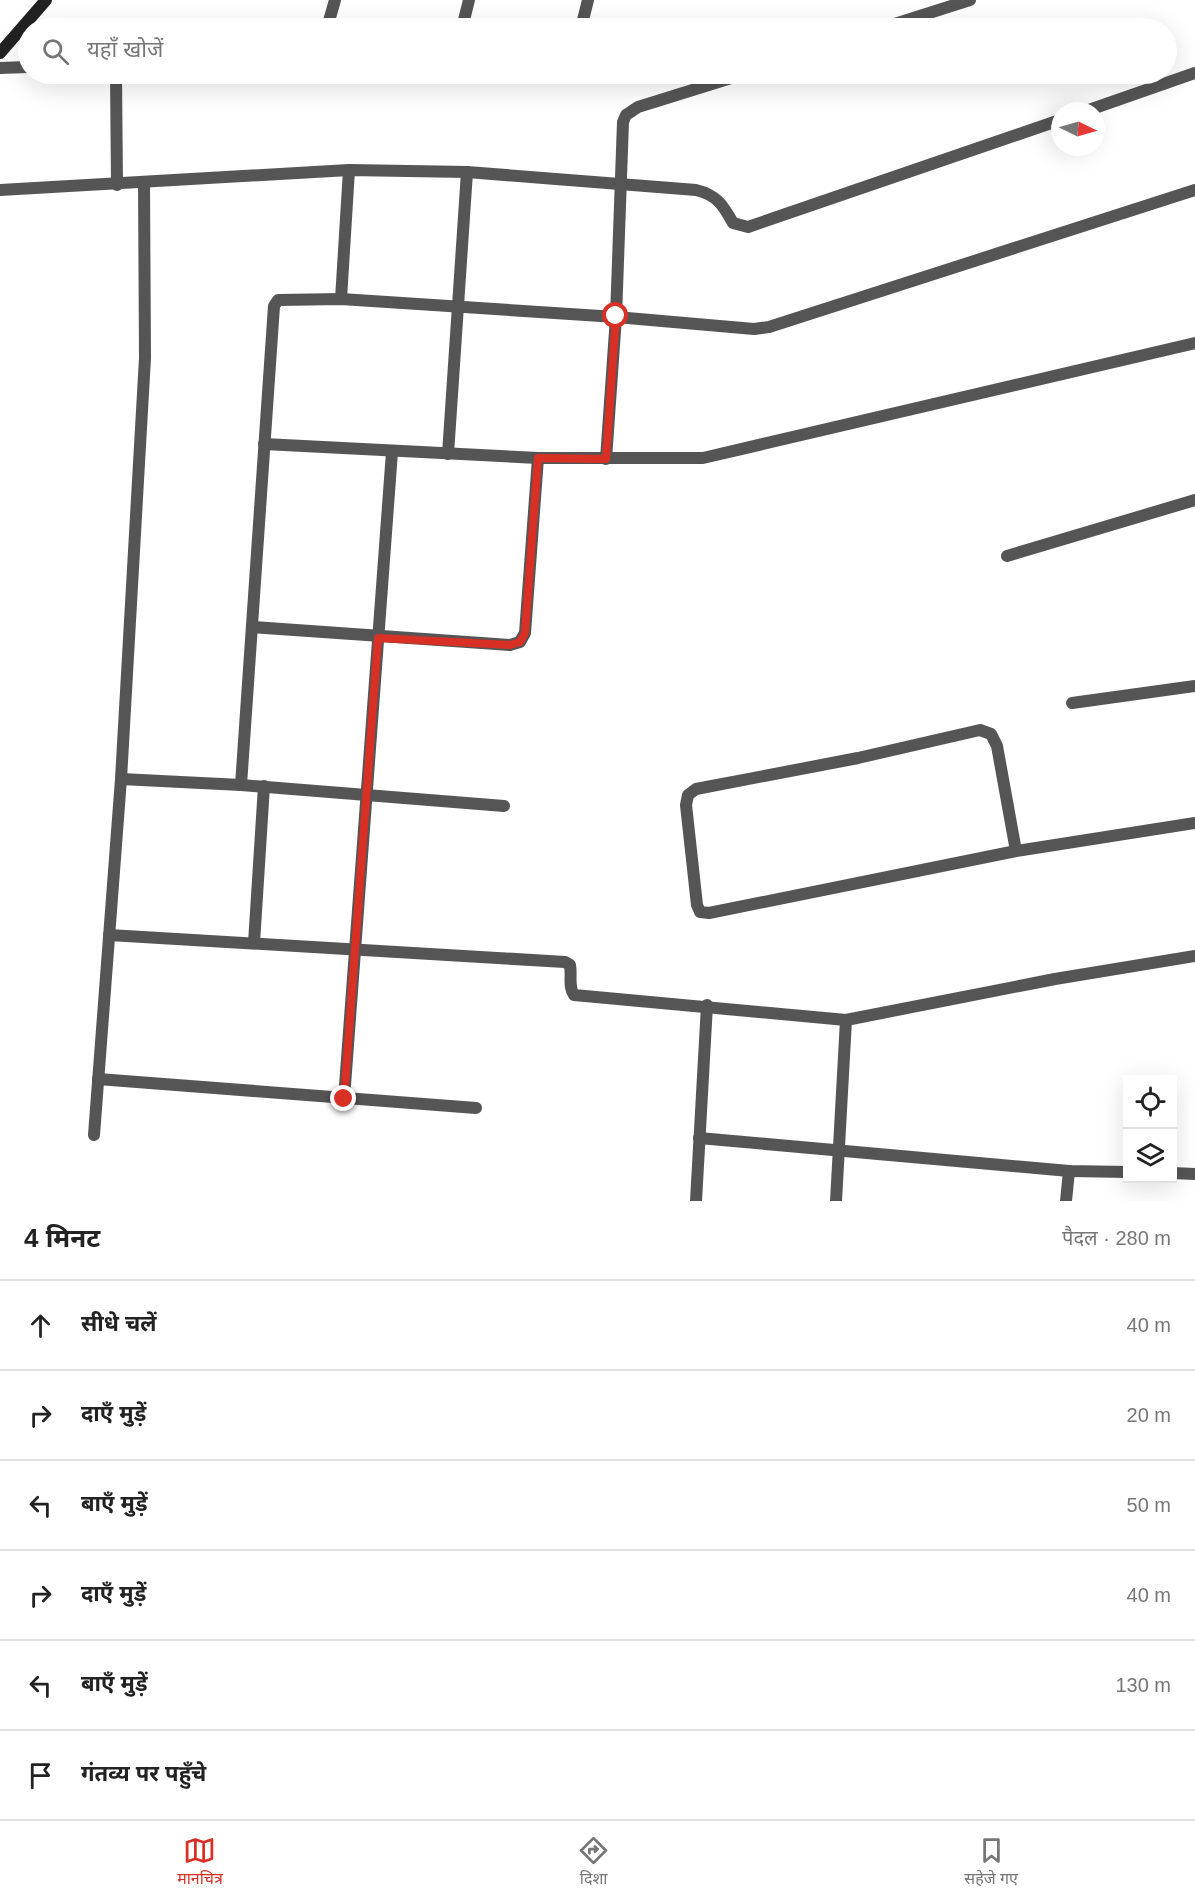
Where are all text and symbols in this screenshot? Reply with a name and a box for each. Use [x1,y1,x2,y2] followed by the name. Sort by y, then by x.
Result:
[18,18,1177,84] search box
[39,35,72,68] icon: search
[87,37,163,62] text: यहाँ खोजें
[1051,102,1105,156] north arrow
[602,302,628,328] route start
[1123,1075,1177,1183] map controls
[1123,1075,1177,1129] button: locate
[330,1085,356,1111] route end
[1123,1129,1177,1183] button: layers
[24,1223,100,1253] text: 4 मिनट
[1062,1227,1171,1249] text: पैदल · 280 m
[24,1309,57,1342] icon: ahead
[81,1311,156,1336] text: सीधे चलें
[1127,1314,1171,1336] text: 40 m
[24,1399,57,1432] icon: right
[81,1401,146,1426] text: दाएँ मुड़ें
[1127,1404,1171,1426] text: 20 m
[24,1489,57,1522] icon: left
[81,1491,147,1516] text: बाएँ मुड़ें
[1127,1494,1171,1516] text: 50 m
[24,1579,57,1612] icon: right
[81,1581,146,1606] text: दाएँ मुड़ें
[1127,1584,1171,1606] text: 40 m
[24,1669,57,1702] icon: left
[81,1671,147,1696] text: बाएँ मुड़ें
[1115,1674,1171,1696] text: 130 m
[24,1759,57,1792] icon: arrive
[81,1761,206,1786] text: गंतव्य पर पहुँचे
[177,1834,223,1891] tab: मानचित्र
[577,1834,610,1891] tab: दिशा
[964,1834,1018,1891] tab: सहेजे गए

